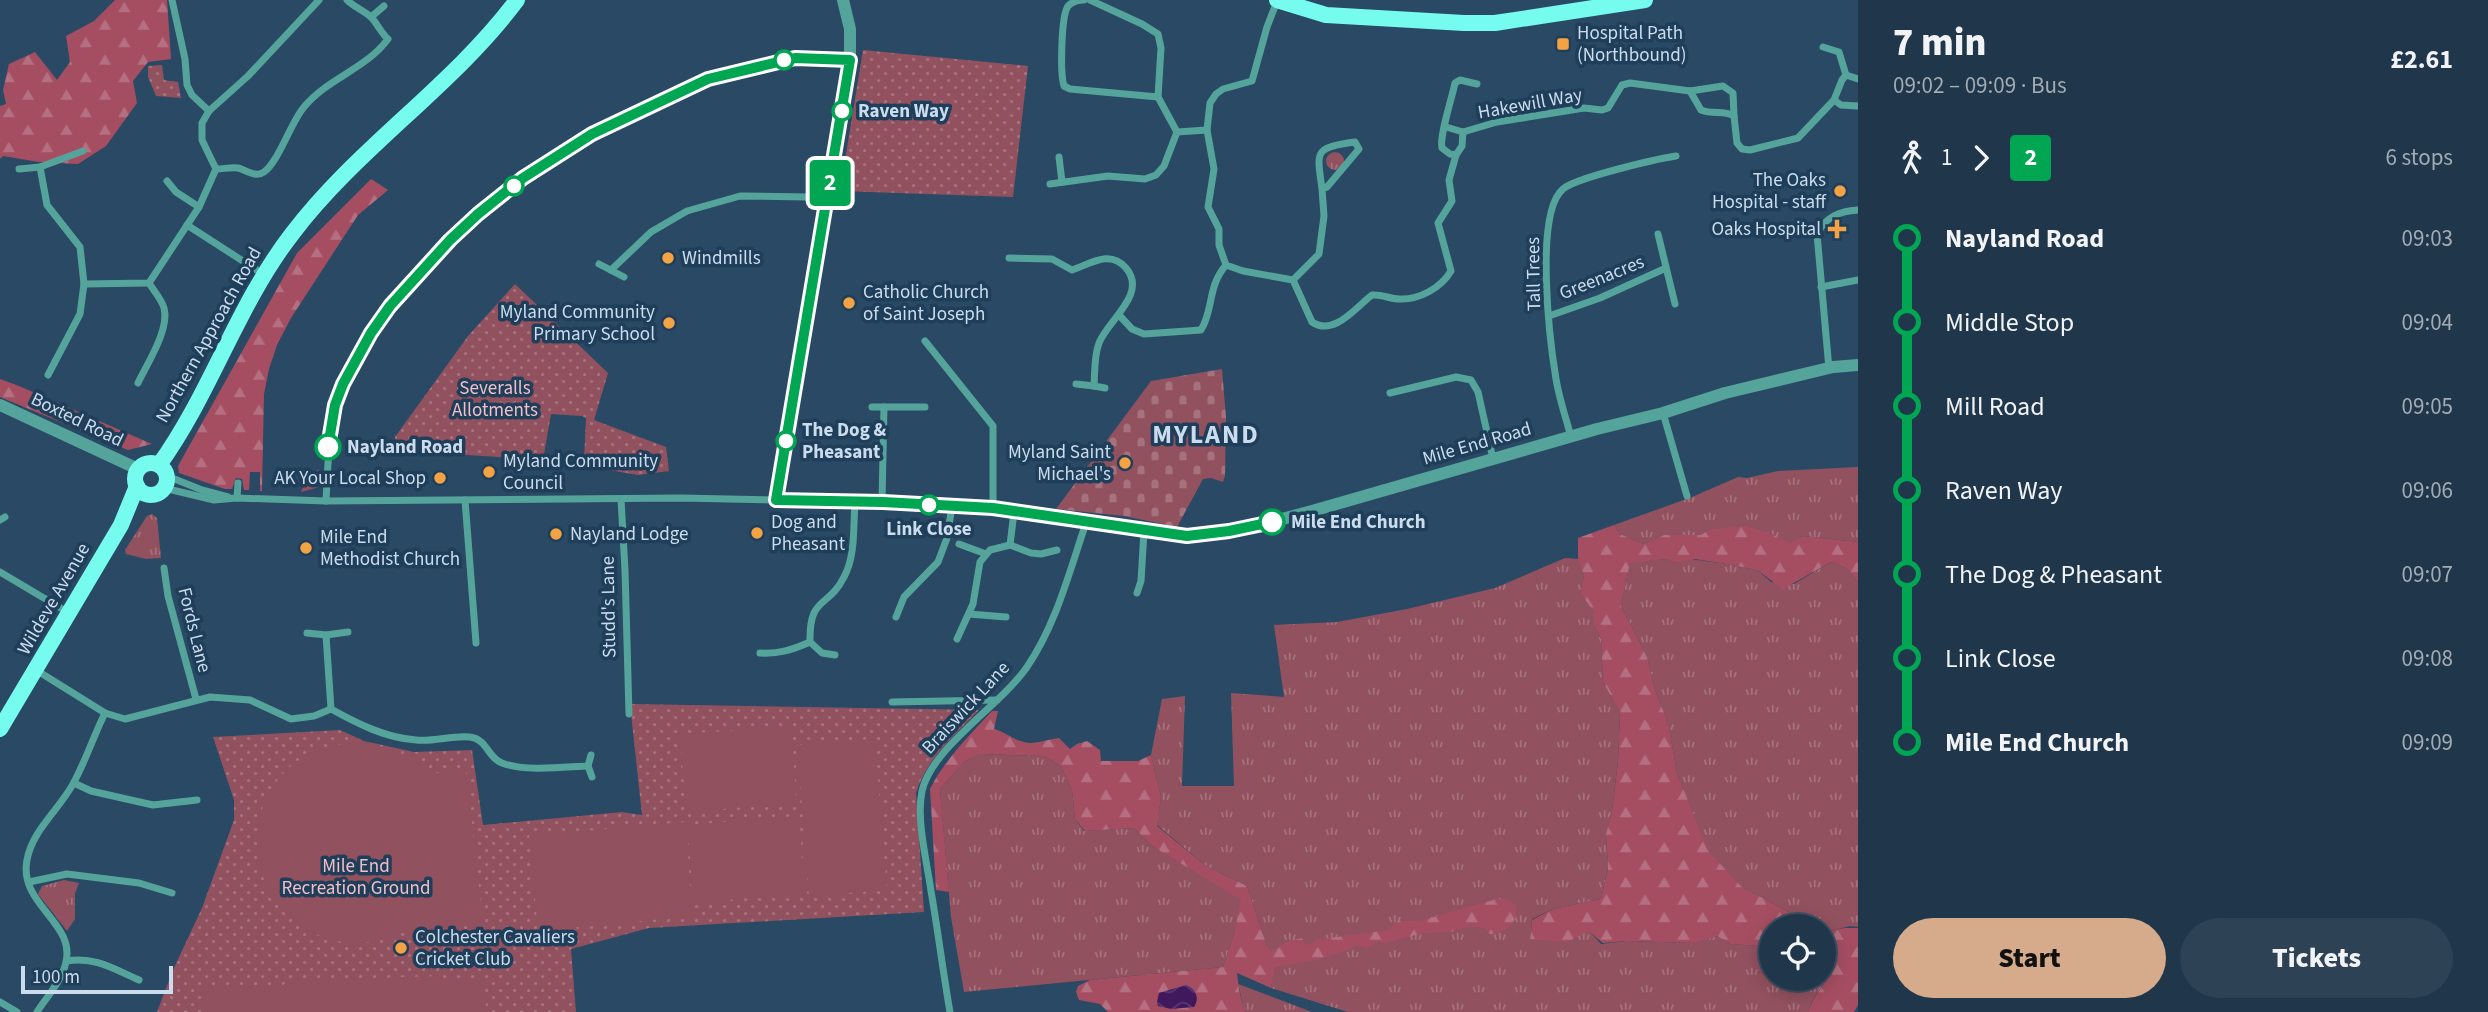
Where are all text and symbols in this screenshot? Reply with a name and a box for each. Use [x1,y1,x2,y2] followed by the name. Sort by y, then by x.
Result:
[1893,16,1986,70] text: 7 min
[1577,20,1687,69] place label: Hospital Path (Northbound)
[1555,36,1571,52] marker: Hospital Path (Northbound)
[2390,41,2453,78] text: £2.61
[774,50,794,70] unlabelled marker
[1893,69,2067,102] text: 09:02 – 09:09 · Bus
[1476,82,1584,126] street label: Hakewill Way
[858,98,949,125] place label: Raven Way
[832,101,852,121] marker: Raven Way
[1893,139,1931,177] icon: walk
[1962,139,2000,177] icon: forward
[2024,140,2037,175] text: 2
[1941,141,1952,174] text: 1
[2386,141,2453,174] text: 6 stops
[807,160,853,206] line badge: 2
[824,165,836,200] text: 2
[1712,167,1827,216] place label: The Oaks Hospital - staff
[504,176,524,196] unlabelled marker
[1832,183,1848,199] marker: The Oaks Hospital - staff
[1711,216,1821,243] place label: Oaks Hospital
[1827,219,1847,239] marker: Oaks Hospital
[1945,220,2104,257] text: Nayland Road
[2402,222,2453,255] text: 09:03
[1520,237,1548,311] street label: Tall Trees
[149,242,269,428] street label: Northern Approach Road
[682,245,761,272] place label: Windmills
[1555,249,1649,307] street label: Greenacres
[660,250,676,266] marker: Windmills
[863,279,989,328] place label: Catholic Church of Saint Joseph
[841,295,857,311] marker: Catholic Church of Saint Joseph
[500,299,655,348] place label: Myland Community Primary School
[1945,304,2074,341] text: Middle Stop
[2402,306,2453,339] text: 09:04
[661,315,677,331] marker: Myland Community Primary School
[452,375,538,424] park label: Severalls Allotments
[26,386,128,454] street label: Boxted Road
[1945,388,2045,425] text: Mill Road
[2402,390,2453,423] text: 09:05
[1152,416,1260,453] district label: MYLAND
[1419,416,1535,472] street label: Mile End Road
[802,417,887,466] place label: The Dog & Pheasant
[776,431,796,451] marker: The Dog & Pheasant
[315,434,341,460] marker: Nayland Road
[347,434,463,461] place label: Nayland Road
[1008,439,1112,488] place label: Myland Saint Michael's
[503,448,658,497] place label: Myland Community Council
[1117,455,1133,471] marker: Myland Saint Michael's
[481,464,497,480] marker: Myland Community Council
[274,465,426,492] place label: AK Your Local Shop
[432,470,448,486] marker: AK Your Local Shop
[1945,472,2062,509] text: Raven Way
[2402,474,2453,507] text: 09:06
[919,495,939,515] marker: Link Close
[771,509,846,558] place label: Dog and Pheasant
[1259,509,1285,535] marker: Mile End Church
[1291,509,1426,536] place label: Mile End Church
[886,516,972,543] place label: Link Close
[570,521,689,548] place label: Nayland Lodge
[320,524,460,573] place label: Mile End Methodist Church
[749,525,765,541] marker: Dog and Pheasant
[548,526,564,542] marker: Nayland Lodge
[11,538,97,660] street label: Wildeve Avenue
[298,540,314,556] marker: Mile End Methodist Church
[595,556,623,658] street label: Studd's Lane
[1945,556,2162,593] text: The Dog & Pheasant
[2402,558,2453,591] text: 09:07
[170,585,218,675] street label: Fords Lane
[1945,640,2056,677] text: Link Close
[2402,642,2453,675] text: 09:08
[916,656,1016,760] street label: Braiswick Lane
[1945,724,2129,761] text: Mile End Church
[2402,726,2453,759] text: 09:09
[282,853,430,902] park label: Mile End Recreation Ground
[1759,914,1836,991] map controls
[1759,914,1836,991] button: locate
[1893,918,2166,998] button: Start
[2180,918,2453,998] button: Tickets
[415,924,575,973] place label: Colchester Cavaliers Cricket Club
[393,940,409,956] marker: Colchester Cavaliers Cricket Club
[21,963,173,995] scale bar
[32,964,80,991] text: 100 m

